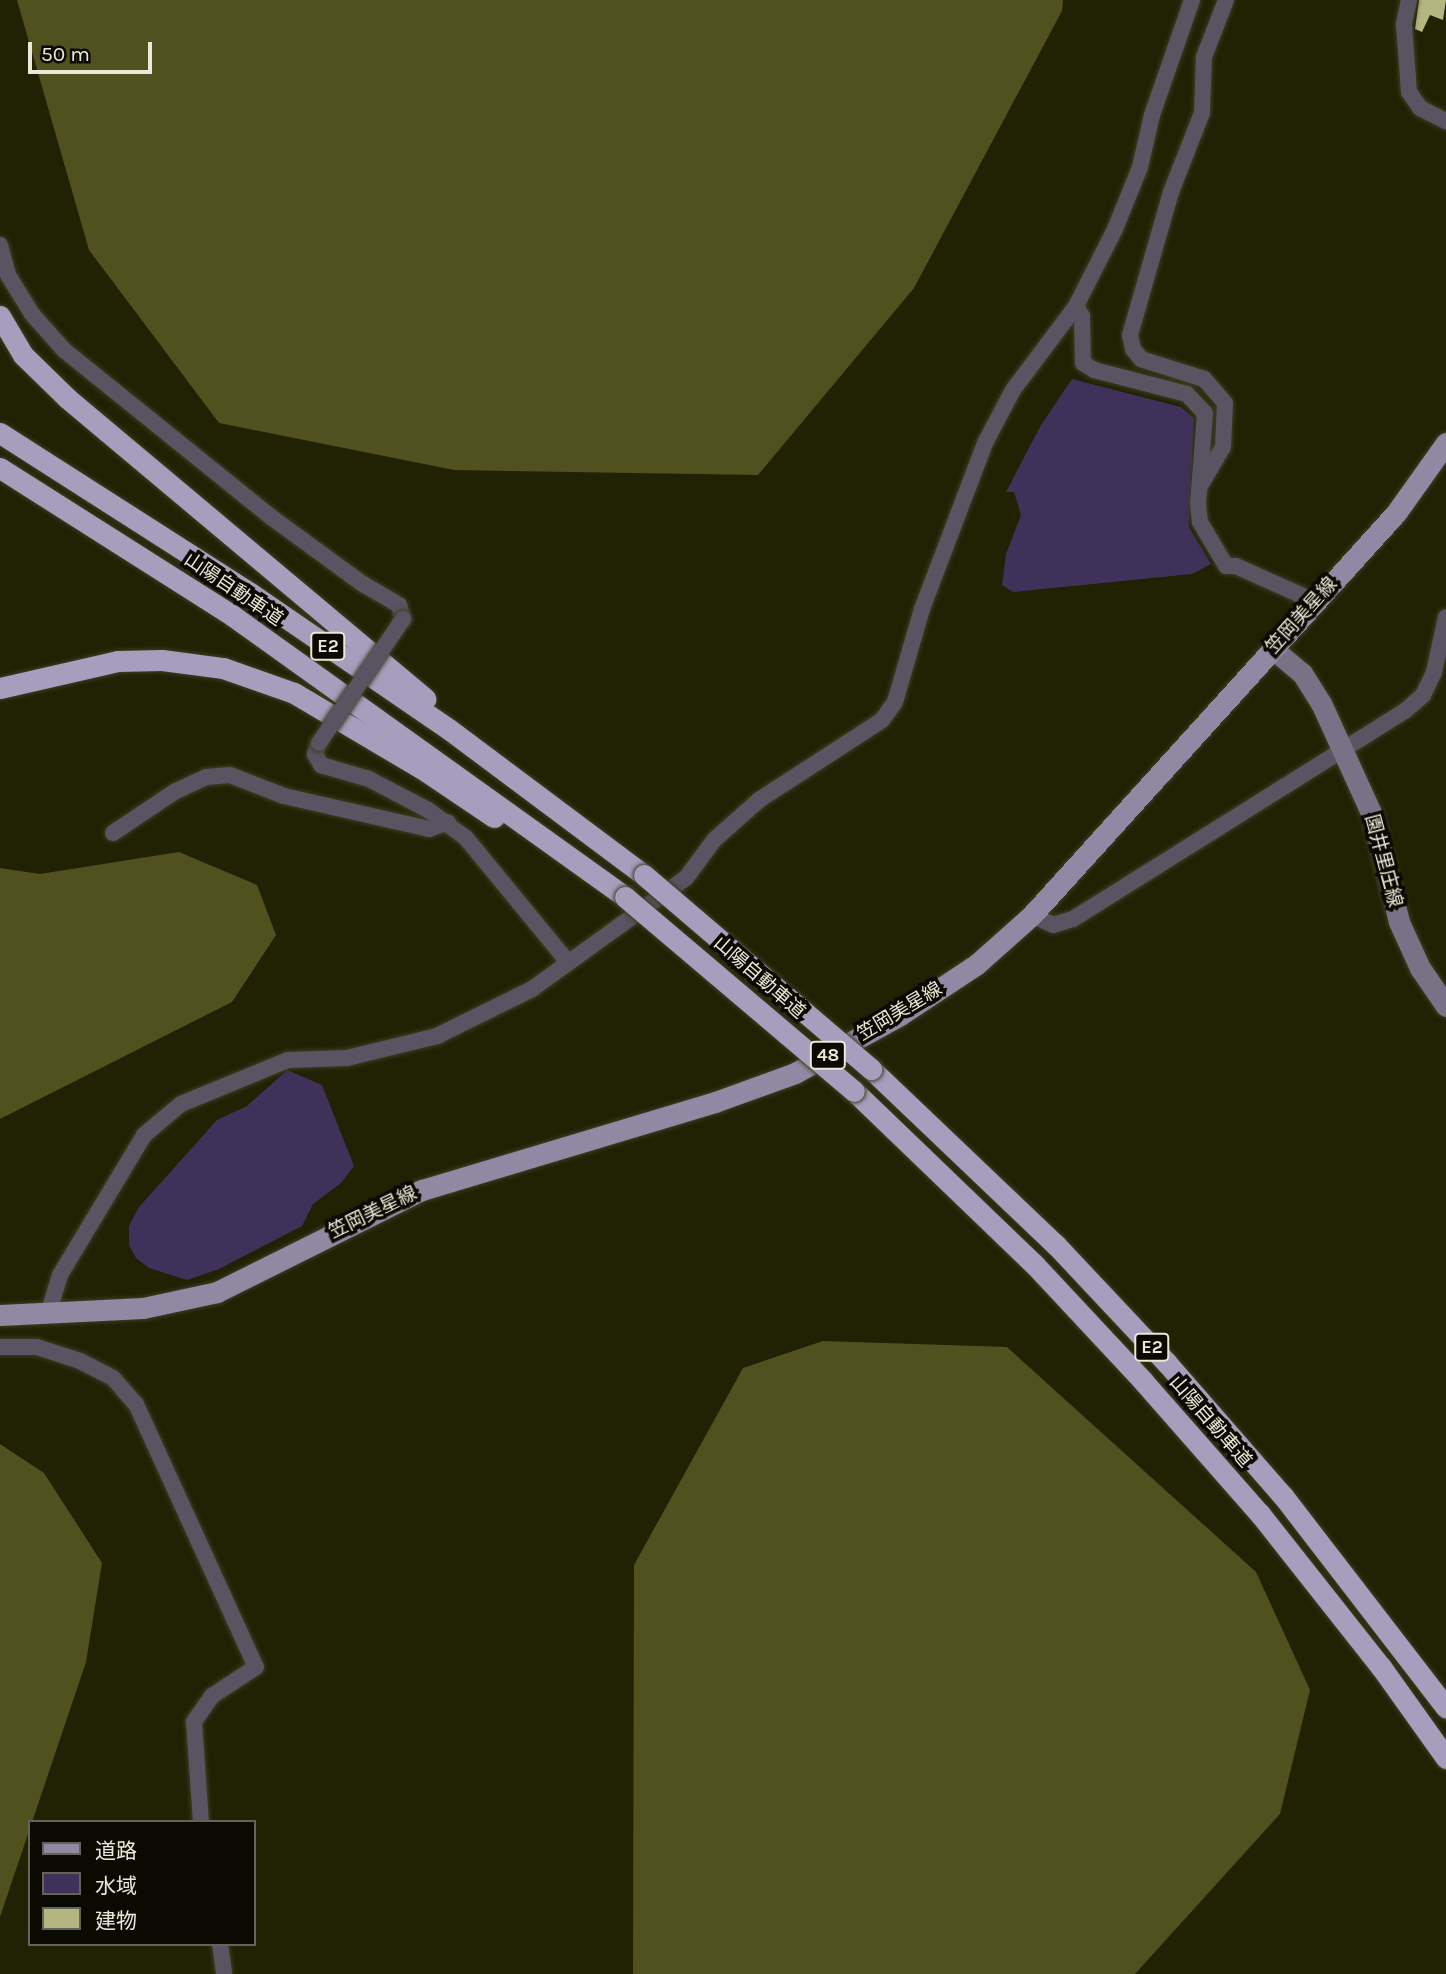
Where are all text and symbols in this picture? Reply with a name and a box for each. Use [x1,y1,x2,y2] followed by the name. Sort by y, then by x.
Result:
[32,28,156,72] scale bar
[41,42,90,66] text: 50 m
[179,549,287,631] street label: 山陽自動車道
[1262,573,1342,659] street label: 笠岡美星線
[309,632,347,660] road number: E2
[1360,812,1406,910] street label: 園井里庄線
[709,932,809,1024] street label: 山陽自動車道
[853,978,947,1046] street label: 笠岡美星線
[809,1040,847,1070] road number: 48
[325,1182,421,1244] street label: 笠岡美星線
[1133,1332,1171,1362] road number: E2
[1164,1372,1256,1472] street label: 山陽自動車道
[28,1820,256,1946] legend
[95,1839,137,1863] text: 道路
[95,1874,137,1898] text: 水域
[95,1909,137,1933] text: 建物

